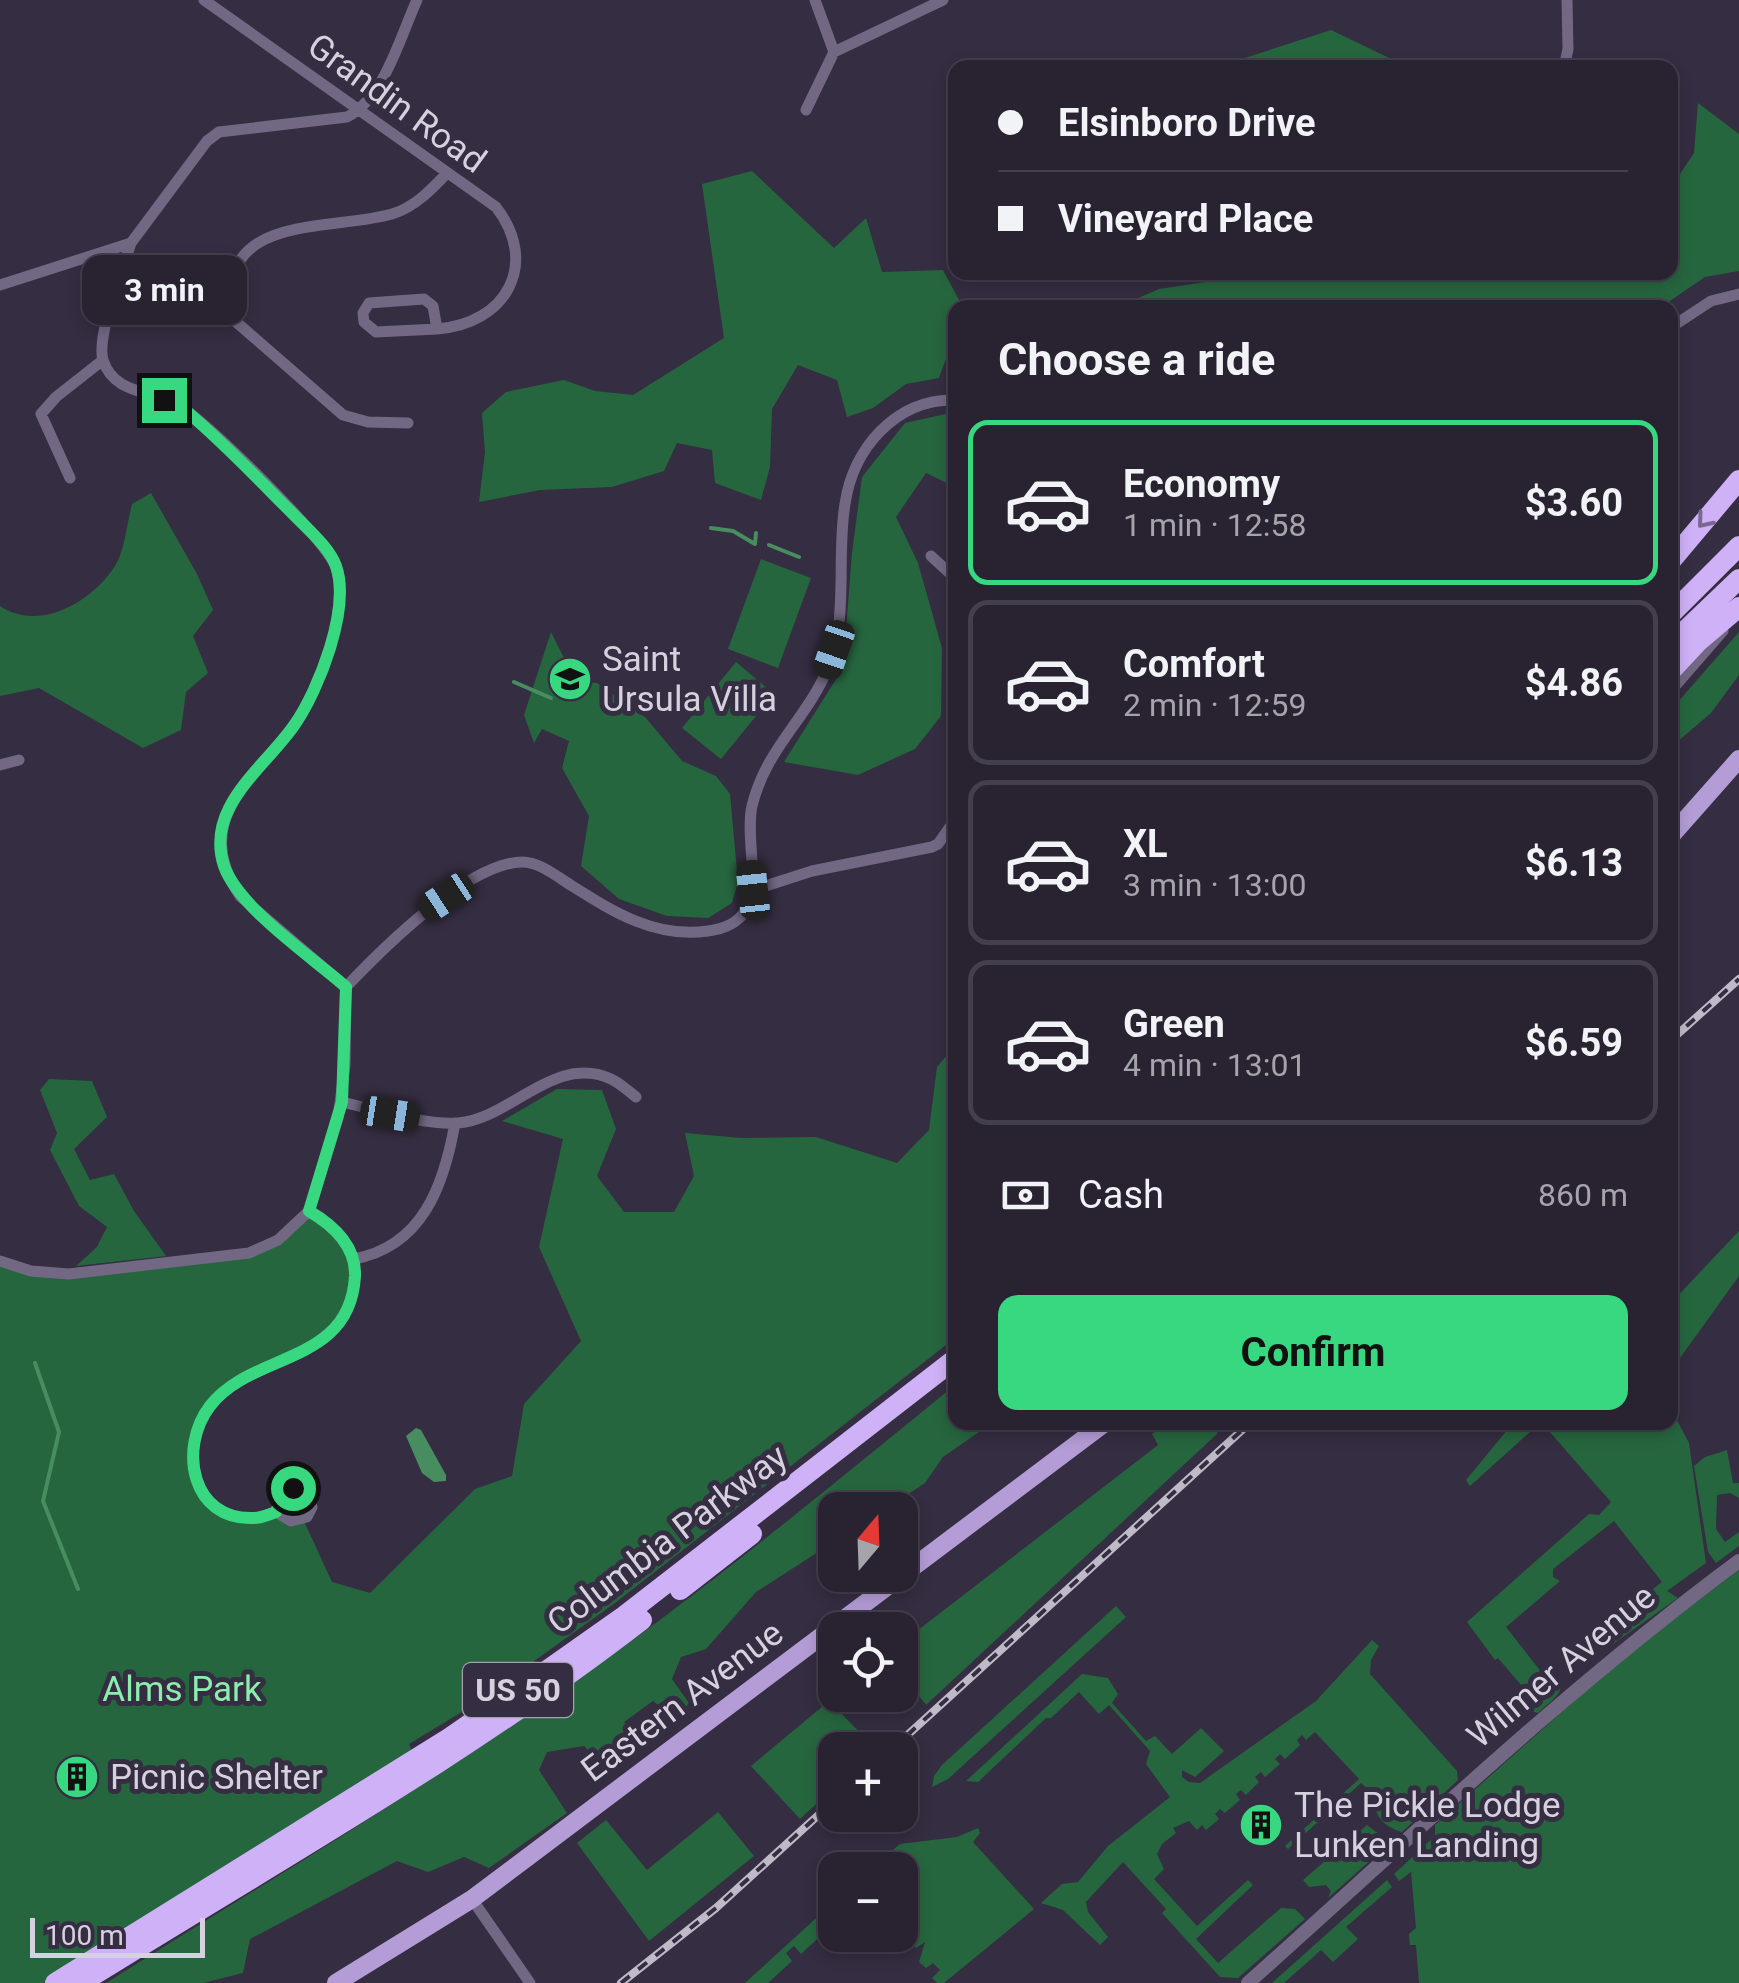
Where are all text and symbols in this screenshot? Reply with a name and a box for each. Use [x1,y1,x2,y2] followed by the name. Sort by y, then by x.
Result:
[300,25,494,182] street label: Grandin Road
[1058,101,1316,145] text: Elsinboro Drive
[1058,197,1313,241] text: Vineyard Place
[81,255,246,325] callout: 3 min
[124,271,205,309] text: 3 min
[998,333,1275,386] text: Choose a ride
[142,378,187,423] route end
[1003,458,1093,548] icon: car
[1123,462,1280,506] text: Economy
[1525,481,1623,525] text: $3.60
[1123,506,1306,544] text: 1 min · 12:58
[1698,510,1716,528] one-way arrow
[810,617,858,683] car
[1003,638,1093,728] icon: car
[602,639,777,720] place label: Saint Ursula Villa
[1123,642,1265,686] text: Comfort
[547,656,593,702] school or university icon: Saint Ursula Villa
[1525,661,1623,705] text: $4.86
[1123,686,1306,724] text: 2 min · 12:59
[1003,818,1093,908] icon: car
[1123,822,1168,866] text: XL
[1525,841,1623,885] text: $6.13
[735,859,771,921] car
[1123,866,1306,904] text: 3 min · 13:00
[413,868,479,926] car
[1003,998,1093,1088] icon: car
[1123,1002,1225,1046] text: Green
[1525,1021,1623,1065] text: $6.59
[1123,1046,1306,1084] text: 4 min · 13:01
[358,1094,422,1134] car
[998,1168,1053,1223] icon: cash
[1078,1173,1164,1217] text: Cash
[1538,1176,1628,1214] text: 860 m
[998,1295,1628,1410] button: Confirm
[539,1436,796,1643] street label: Columbia Parkway
[271,1466,316,1511] route start
[818,1492,918,1592] north arrow
[818,1492,918,1952] map controls
[1459,1576,1663,1757] street label: Wilmer Avenue
[574,1612,791,1790] street label: Eastern Avenue
[818,1612,918,1712] button: locate
[463,1663,573,1717] road number: US 50
[102,1669,262,1710] park label: Alms Park
[818,1732,918,1832] button: +
[54,1754,100,1800] building icon: Picnic Shelter
[110,1757,323,1798] place label: Picnic Shelter
[1294,1785,1561,1866] place label: The Pickle Lodge Lunken Landing
[1238,1802,1284,1848] building icon: The Pickle Lodge Lunken Landing
[818,1852,918,1952] button: −
[30,1913,205,1958] scale bar
[45,1919,124,1952] text: 100 m

